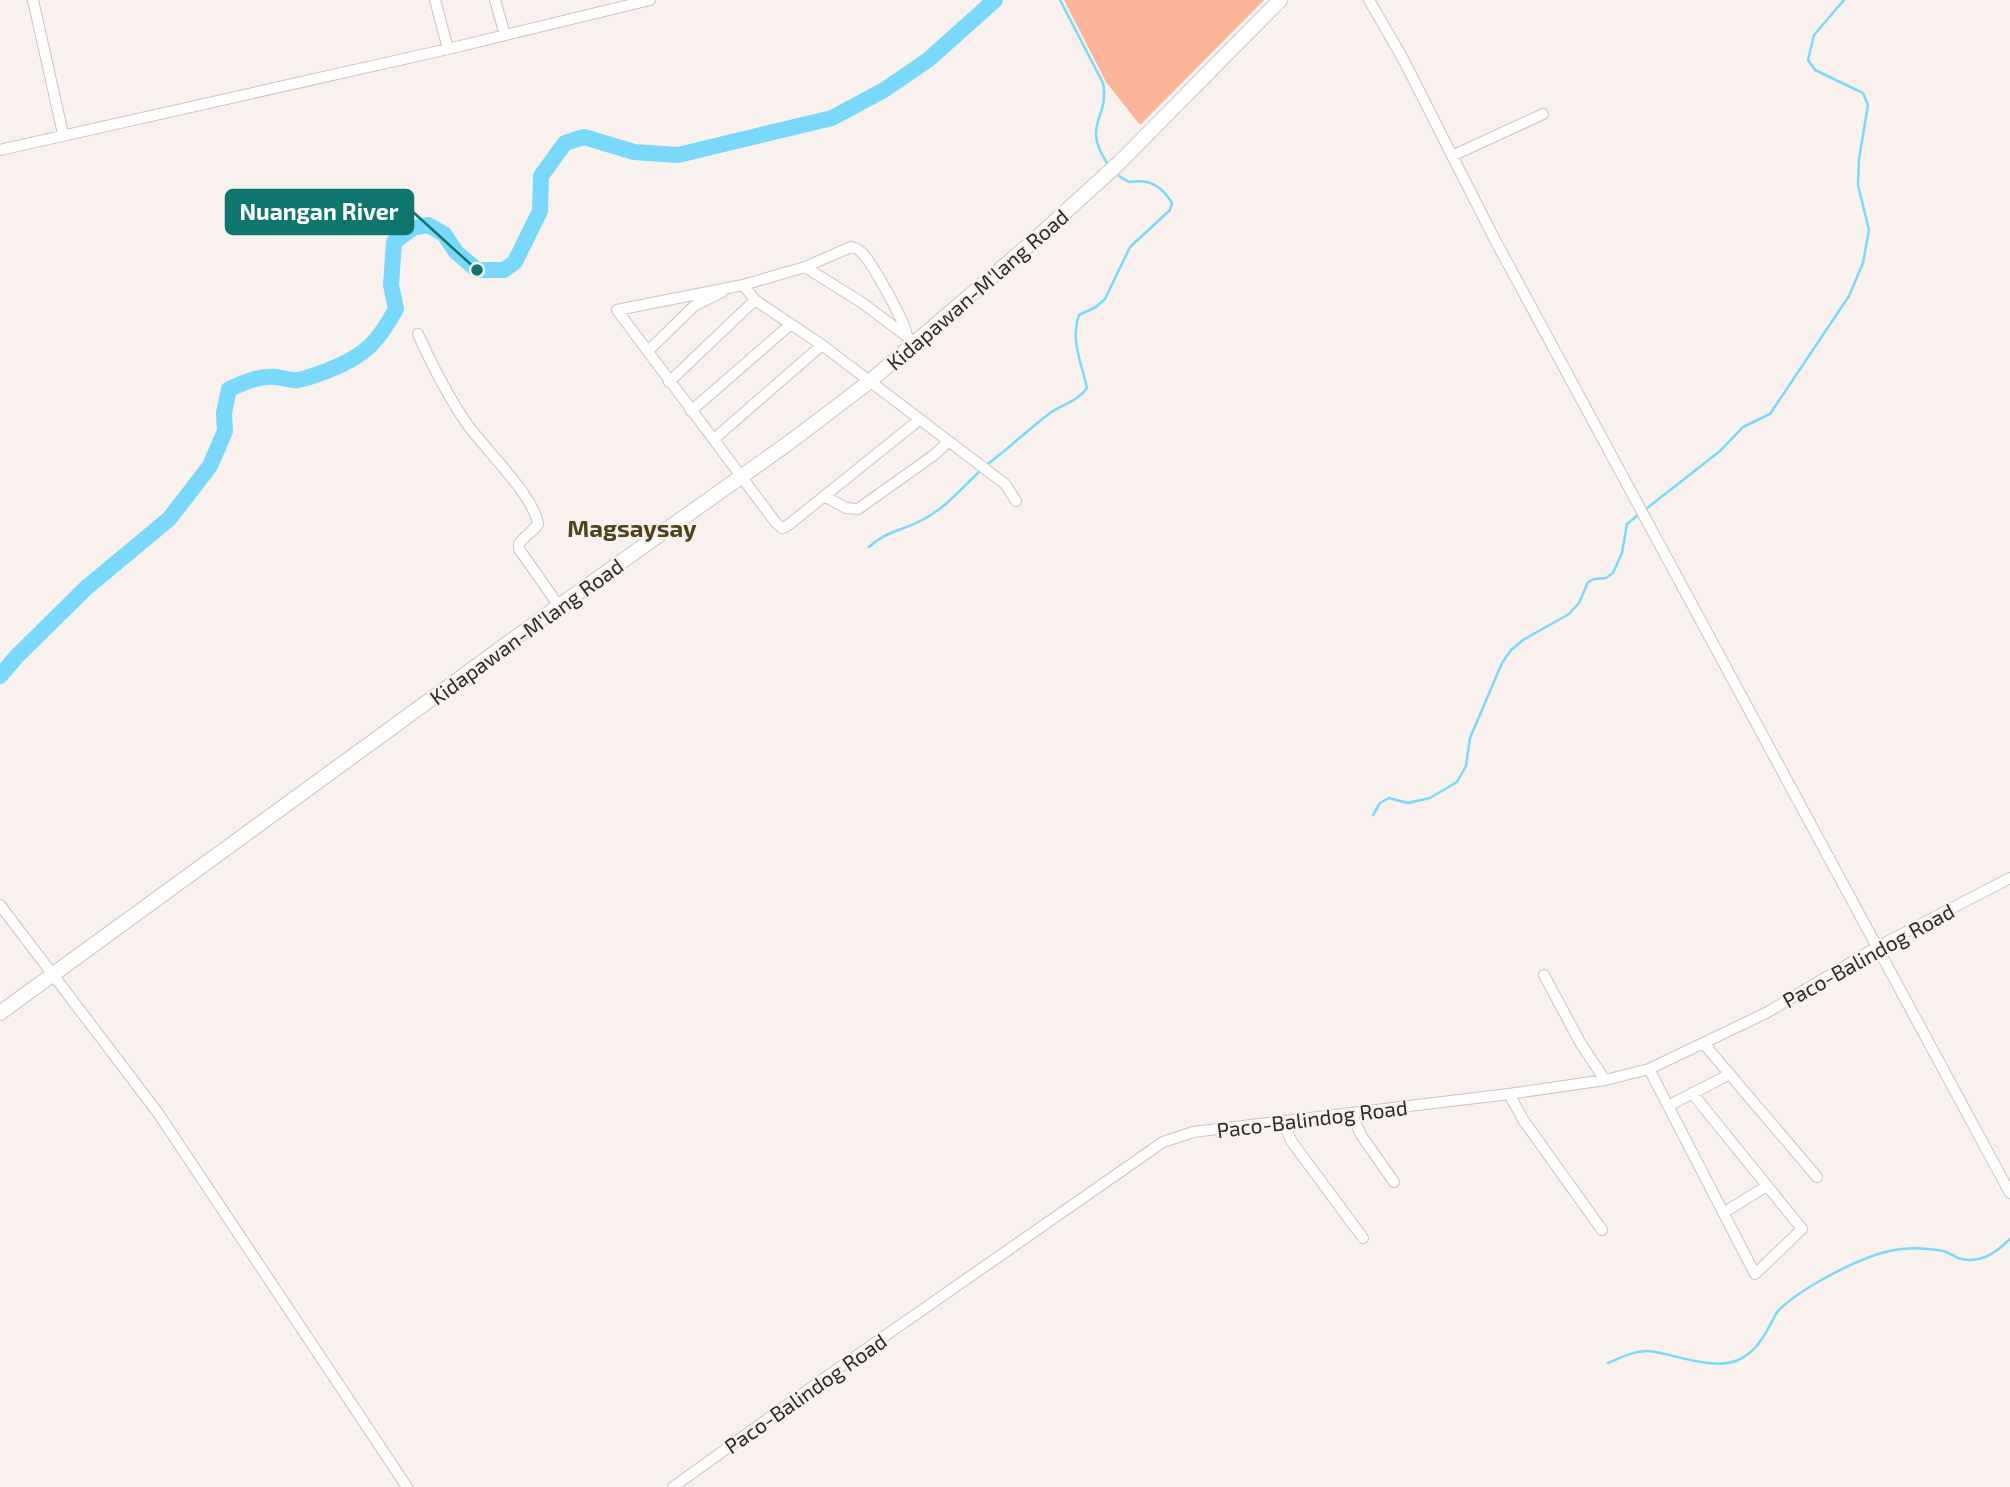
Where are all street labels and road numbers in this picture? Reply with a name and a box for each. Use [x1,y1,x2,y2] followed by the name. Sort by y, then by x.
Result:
[881,203,1073,375] street label: Kidapawan-M'lang Road
[424,552,628,710] street label: Kidapawan-M'lang Road
[1778,897,1958,1013] street label: Paco-Balindog Road
[1215,1094,1409,1142] street label: Paco-Balindog Road
[719,1328,891,1458] street label: Paco-Balindog Road

